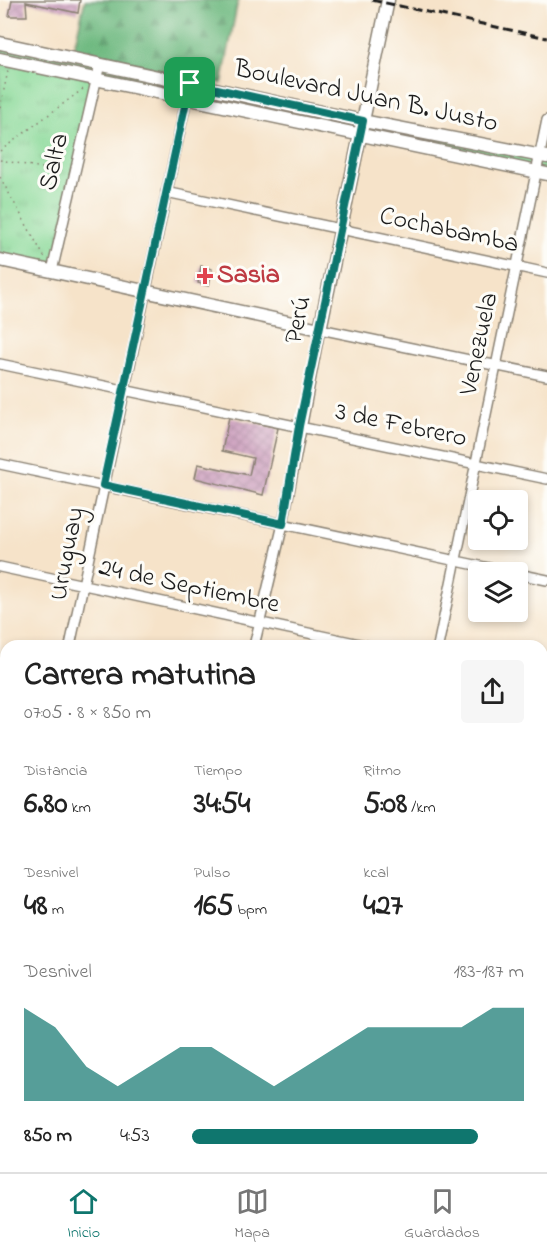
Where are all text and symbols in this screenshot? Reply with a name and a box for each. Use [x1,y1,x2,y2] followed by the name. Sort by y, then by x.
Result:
[230,50,501,143] street label: Boulevard Juan B. Justo
[164,57,215,108] pin
[173,66,206,99] icon: arrive
[30,130,80,194] street label: Salta
[376,198,522,264] street label: Cochabamba
[217,257,280,295] place label: Sasia
[198,269,212,283] marker: Sasia
[450,289,509,400] street label: Venezuela
[275,293,323,347] street label: Perú
[332,394,470,458] street label: 3 de Febrero
[468,490,528,622] map controls
[468,490,528,550] button: locate
[40,504,96,604] street label: Uruguay
[95,549,283,625] street label: 24 de Septiembre
[468,562,528,622] button: layers
[24,652,256,700] text: Carrera matutina
[461,660,524,723] button: share
[24,699,151,728] text: 07:05 · 8 × 850 m
[24,759,87,783] text: Distancia
[194,759,242,783] text: Tiempo
[363,759,401,783] text: Ritmo
[24,783,68,827] text: 6.80
[194,783,250,827] text: 34:54
[363,783,407,827] text: 5:08
[68,796,91,820] text: km
[407,796,436,820] text: /km
[24,861,78,885] text: Desnivel
[194,861,230,885] text: Pulso
[363,861,389,885] text: kcal
[24,885,48,929] text: 48
[194,885,234,929] text: 165
[363,885,403,929] text: 427
[48,898,64,922] text: m
[234,898,267,922] text: bpm
[24,958,92,987] text: Desnivel
[454,958,524,987] text: 183–187 m
[24,1122,72,1151] text: 850 m
[120,1122,150,1151] text: 4:53
[67,1185,100,1245] tab: Inicio
[234,1185,270,1245] tab: Mapa
[404,1185,480,1245] tab: Guardados

